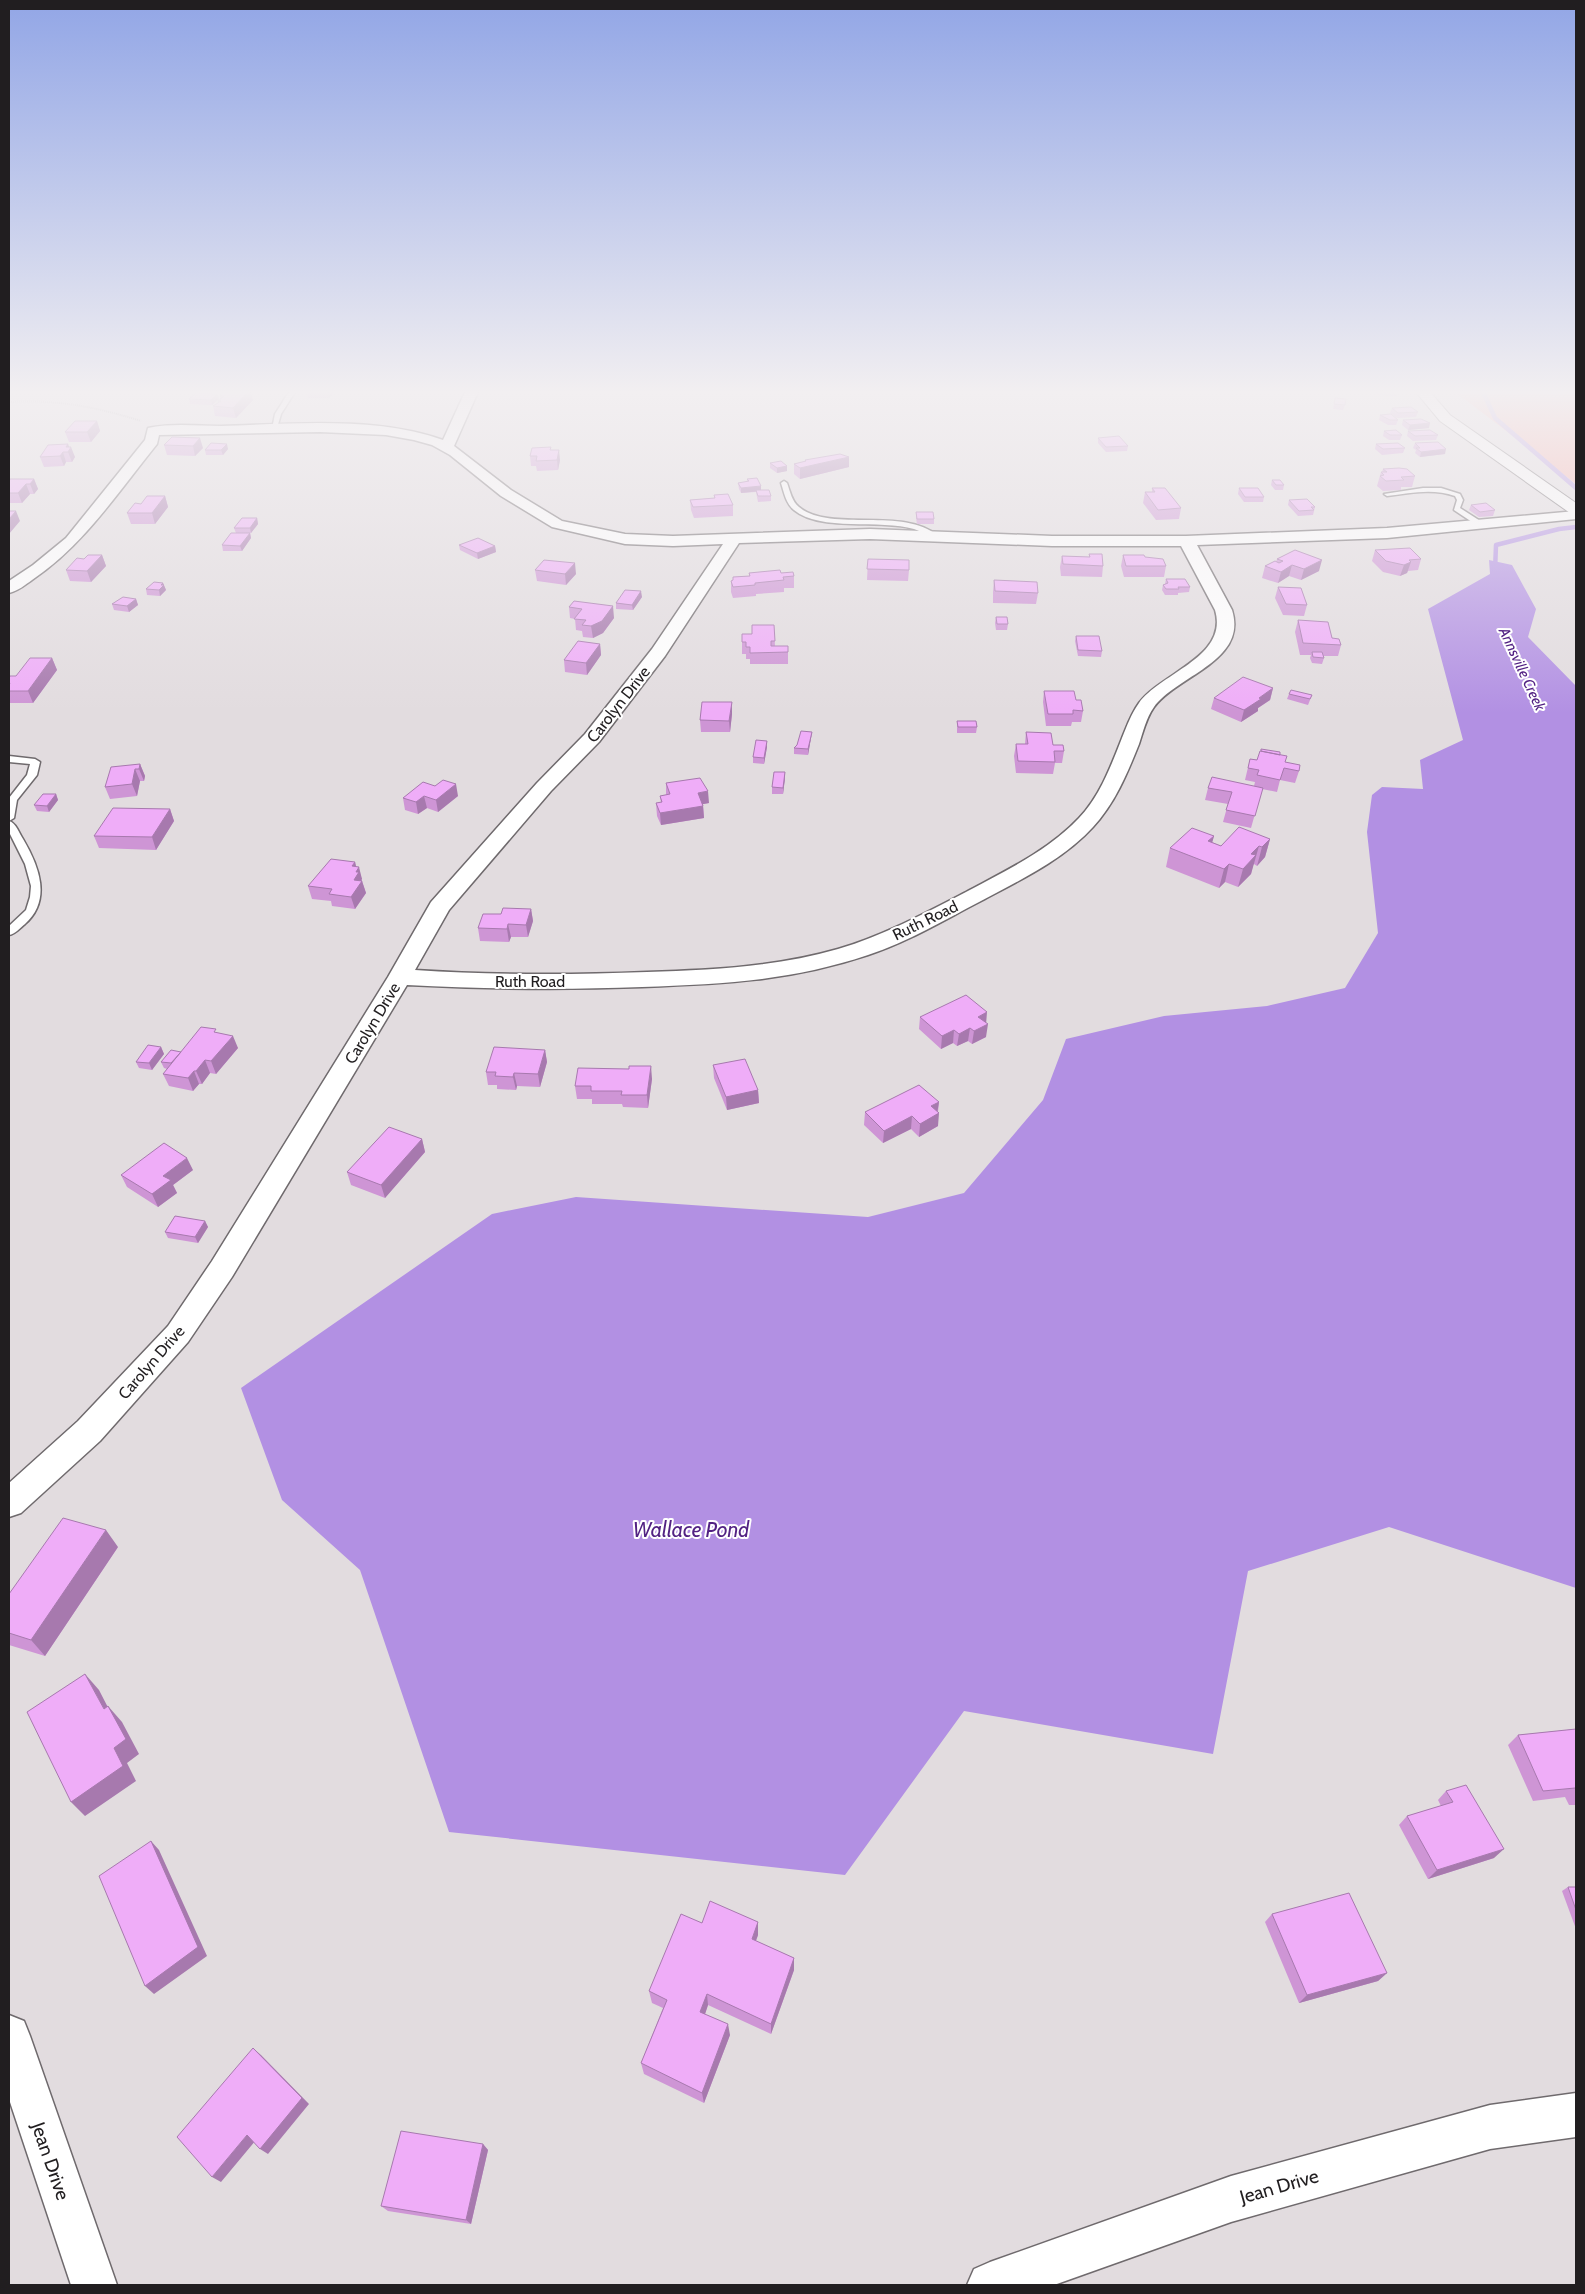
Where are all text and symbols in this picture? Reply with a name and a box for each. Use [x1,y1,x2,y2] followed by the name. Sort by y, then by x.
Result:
[1494,624,1549,714] water label: Annsville Creek
[583,662,654,746] street label: Carolyn Drive
[889,897,961,944] street label: Ruth Road
[495,972,565,991] street label: Ruth Road
[341,979,404,1067] street label: Carolyn Drive
[114,1322,189,1403] street label: Carolyn Drive
[633,1517,750,1542] water label: Wallace Pond
[26,2118,75,2203] street label: Jean Drive
[1236,2164,1321,2209] street label: Jean Drive

